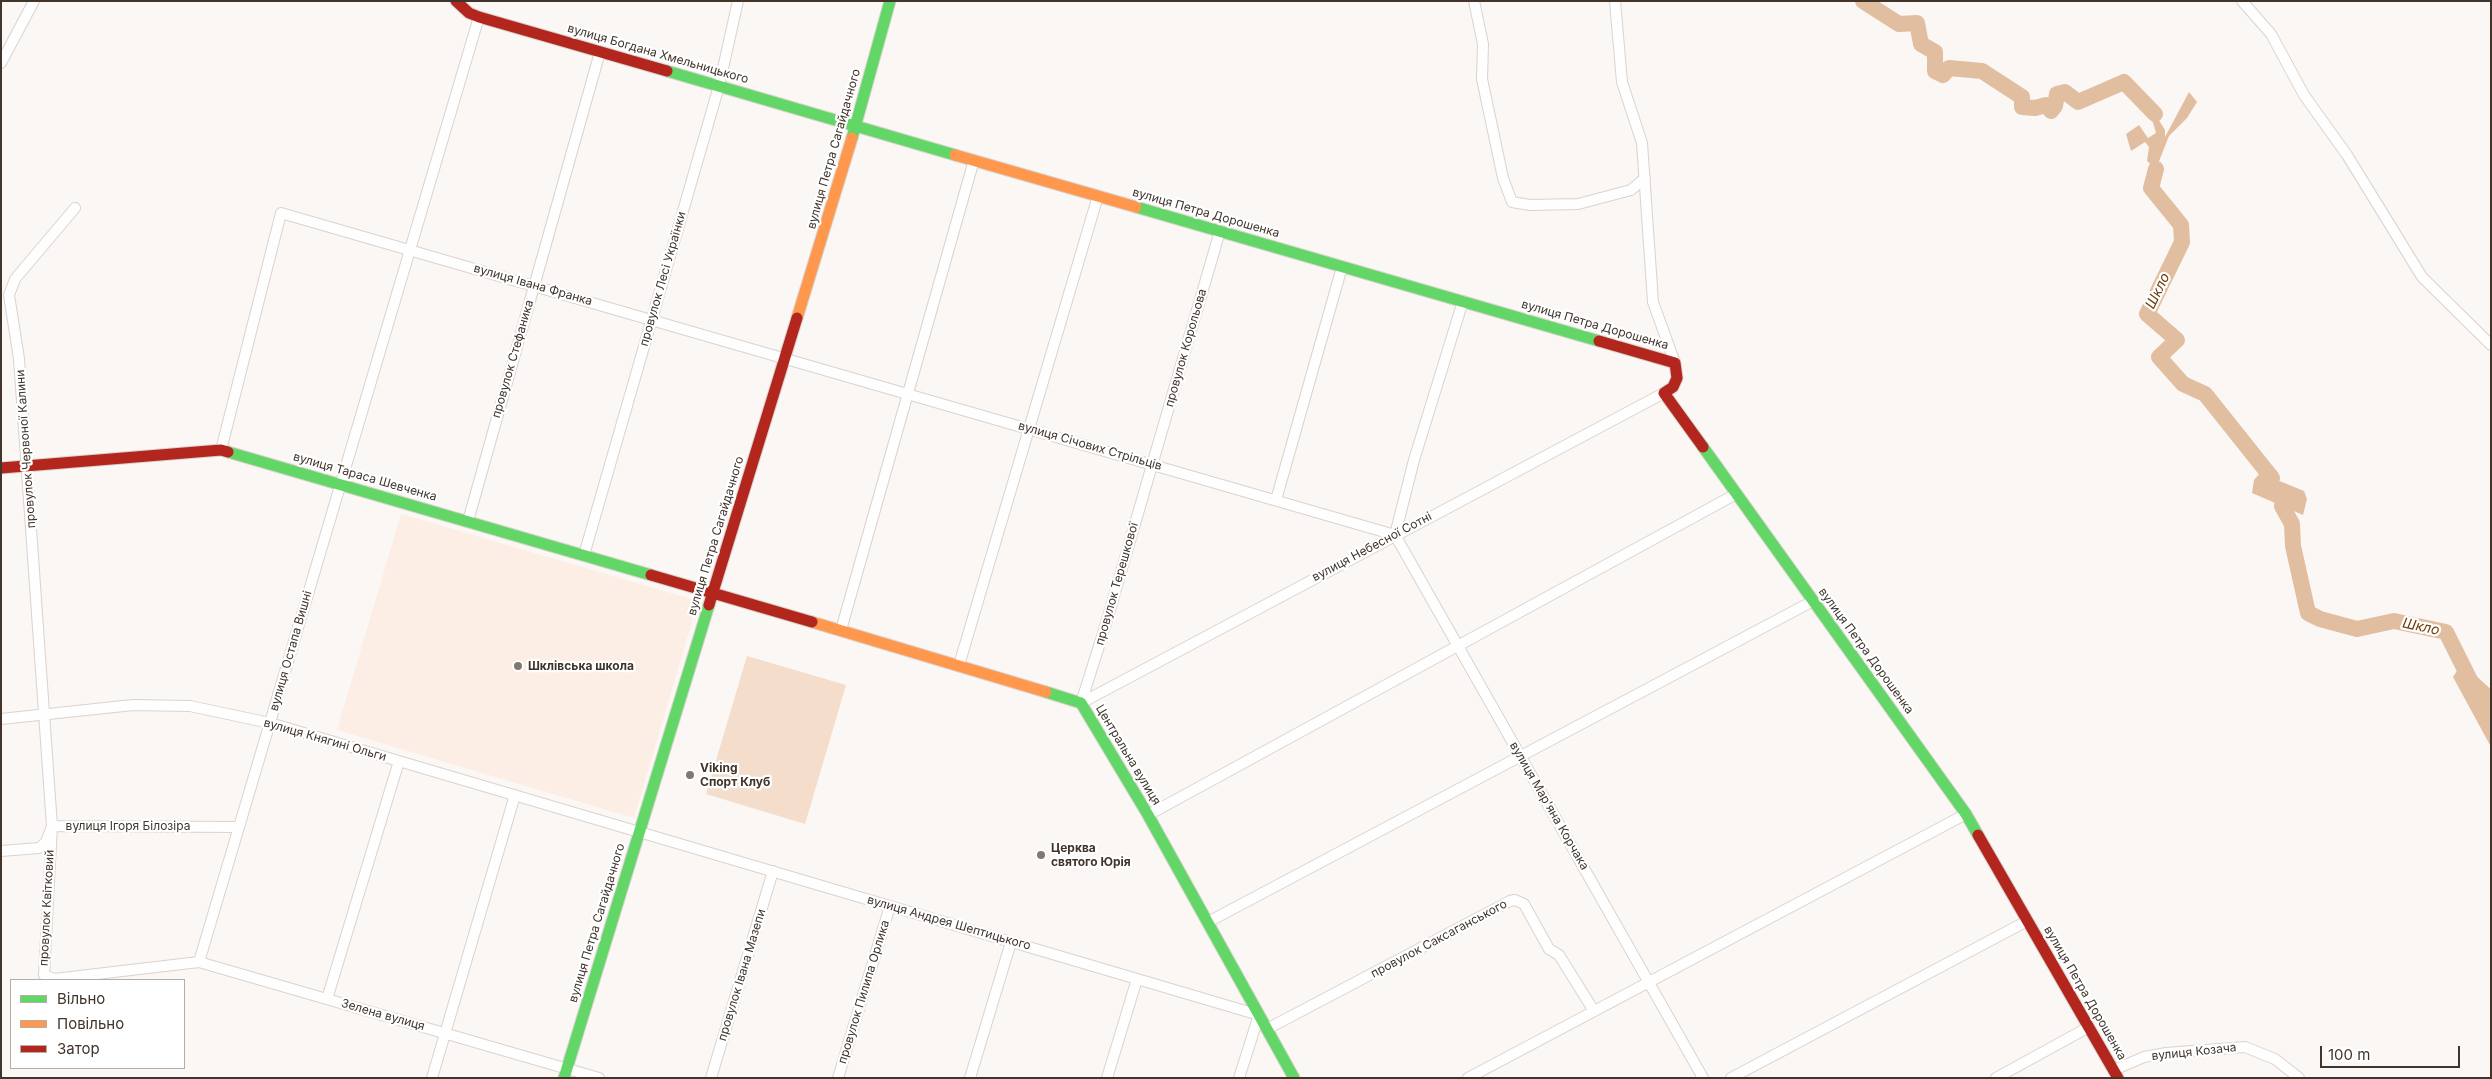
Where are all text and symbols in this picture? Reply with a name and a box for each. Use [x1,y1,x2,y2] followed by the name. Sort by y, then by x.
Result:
[566,21,750,87] street label: вулиця Богдана Хмельницького
[804,67,864,231] street label: вулиця Петра Сагайдачного
[1131,185,1281,241] street label: вулиця Петра Дорошенка
[637,210,689,348] street label: провулок Лесі Українки
[472,261,594,309] street label: вулиця Івана Франка
[2142,270,2174,312] water label: Шкло
[1162,287,1210,409] street label: провулок Корольова
[1520,297,1670,353] street label: вулиця Петра Дорошенка
[489,298,537,420] street label: провулок Стефаника
[13,369,39,529] street label: провулок Червоної Калини
[1016,419,1164,473] street label: вулиця Січових Стрільців
[292,450,438,504] street label: вулиця Тараса Шевченка
[685,455,747,617] street label: вулиця Петра Сагайдачного
[1310,509,1434,585] street label: вулиця Небесної Сотні
[1093,521,1141,647] street label: провулок Терешкової
[1815,585,1917,717] street label: вулиця Петра Дорошенка
[267,589,315,713] street label: вулиця Остапа Вишні
[2401,615,2441,639] water label: Шкло
[528,659,634,673] place label: Шклівська школа
[512,660,524,672] marker: Шклівська школа
[1092,702,1164,808] street label: Центральна вулиця
[262,716,388,764] street label: вулиця Княгині Ольги
[1506,739,1592,873] street label: вулиця Мар'яна Корчака
[700,761,770,789] place label: Viking Спорт Клуб
[684,769,696,781] marker: Viking Спорт Клуб
[66,819,190,833] street label: вулиця Ігоря Білозіра
[1051,841,1131,869] place label: Церква святого Юрія
[566,842,628,1004] street label: вулиця Петра Сагайдачного
[37,849,57,967] street label: провулок Квітковий
[1035,849,1047,861] marker: Церква святого Юрія
[866,893,1032,953] street label: вулиця Андрея Шептицького
[1368,897,1510,981] street label: провулок Саксаганського
[715,907,769,1043] street label: провулок Івана Мазепи
[835,918,893,1066] street label: провулок Пилипа Орлика
[2041,923,2129,1063] street label: вулиця Петра Дорошенка
[10,979,185,1069] legend
[57,989,105,1008] text: Вільно
[340,996,426,1034] street label: Зелена вулиця
[57,1014,124,1033] text: Повільно
[2322,1036,2462,1068] scale bar
[57,1039,100,1058] text: Затор
[2151,1040,2237,1064] street label: вулиця Козача
[2328,1045,2370,1064] text: 100 m

